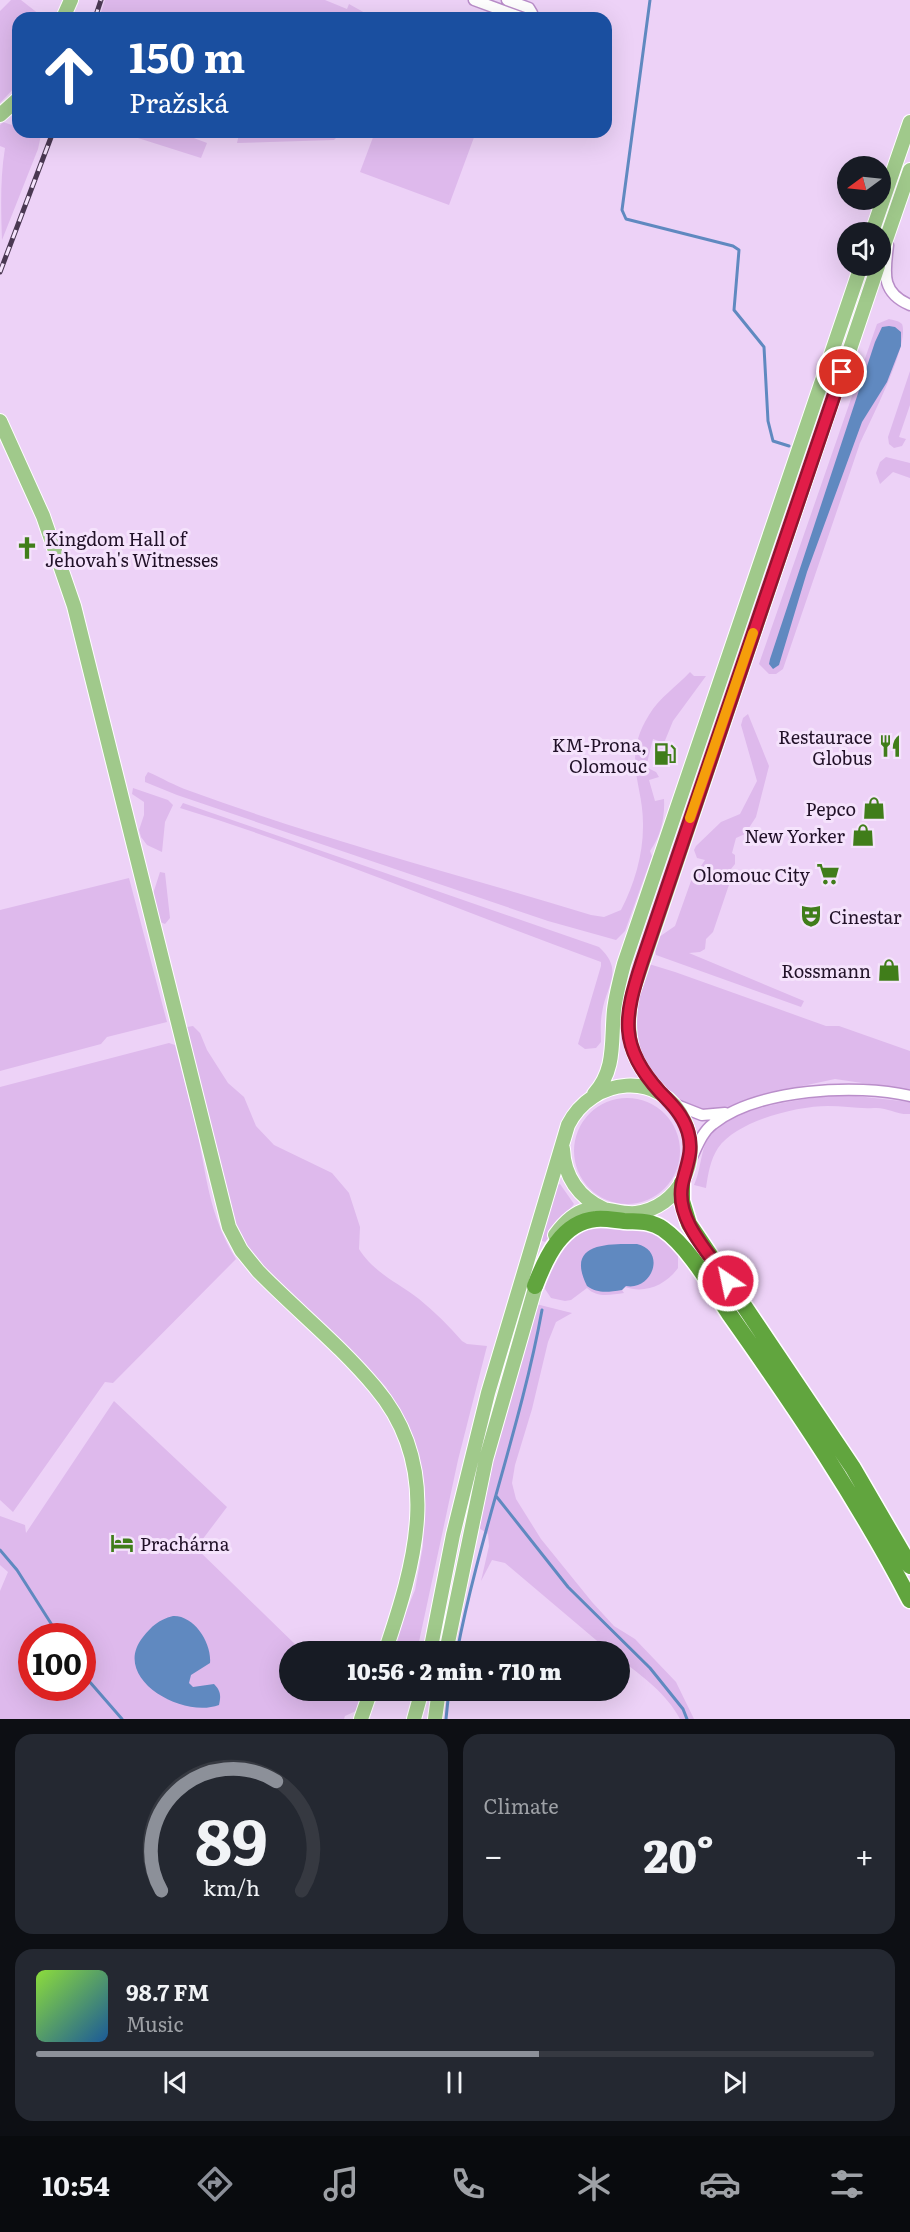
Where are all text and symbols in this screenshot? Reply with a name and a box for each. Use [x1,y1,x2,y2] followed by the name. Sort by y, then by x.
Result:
[129,24,245,86] text: 150 m
[30,36,108,114] icon: ahead
[129,81,229,121] text: Pražská
[837,156,891,210] north arrow
[837,156,891,276] map controls
[837,222,891,276] button: sound
[816,346,867,397] pin
[825,355,858,388] icon: arrive
[45,525,218,573] place label: Kingdom Hall of Jehovah's Witnesses
[14,535,40,561] church icon: Kingdom Hall of Jehovah's Witnesses
[778,723,872,771] place label: Restaurace Globus
[552,731,647,779] place label: KM-Prona, Olomouc
[877,733,903,759] restaurant icon: Restaurace Globus
[652,741,678,767] fuel station icon: KM-Prona, Olomouc
[805,795,856,822] place label: Pepco
[861,795,887,821] shop icon: Pepco
[744,822,845,849] place label: New Yorker
[850,822,876,848] shop icon: New Yorker
[693,861,811,888] place label: Olomouc City
[815,861,841,887] supermarket icon: Olomouc City
[798,903,824,929] theatre icon: Cinestar
[829,903,902,930] place label: Cinestar
[781,957,871,984] place label: Rossmann
[876,957,902,983] shop icon: Rossmann
[696,1249,760,1313] position arrow
[109,1530,135,1556] hotel icon: Prachárna
[140,1530,230,1557] place label: Prachárna
[18,1623,96,1701] speed limit sign: 100
[347,1654,562,1687] text: 10:56 · 2 min · 710 m
[484,1790,559,1820] text: Climate
[195,1792,267,1884] text: 89
[643,1820,714,1887] text: 20°
[484,1829,503,1878] text: −
[855,1829,874,1878] text: +
[203,1871,260,1903] text: km/h
[126,1975,209,2008] text: 98.7 FM
[126,2008,183,2038] text: Music
[159,2066,192,2099] icon: previous
[438,2066,471,2099] icon: pause
[718,2066,751,2099] icon: next
[194,2163,236,2205] icon: directions
[320,2163,362,2205] icon: music
[447,2163,489,2205] icon: phone
[573,2163,615,2205] icon: climate
[699,2163,741,2205] icon: car
[826,2163,868,2205] icon: filters
[42,2164,110,2204] text: 10:54

